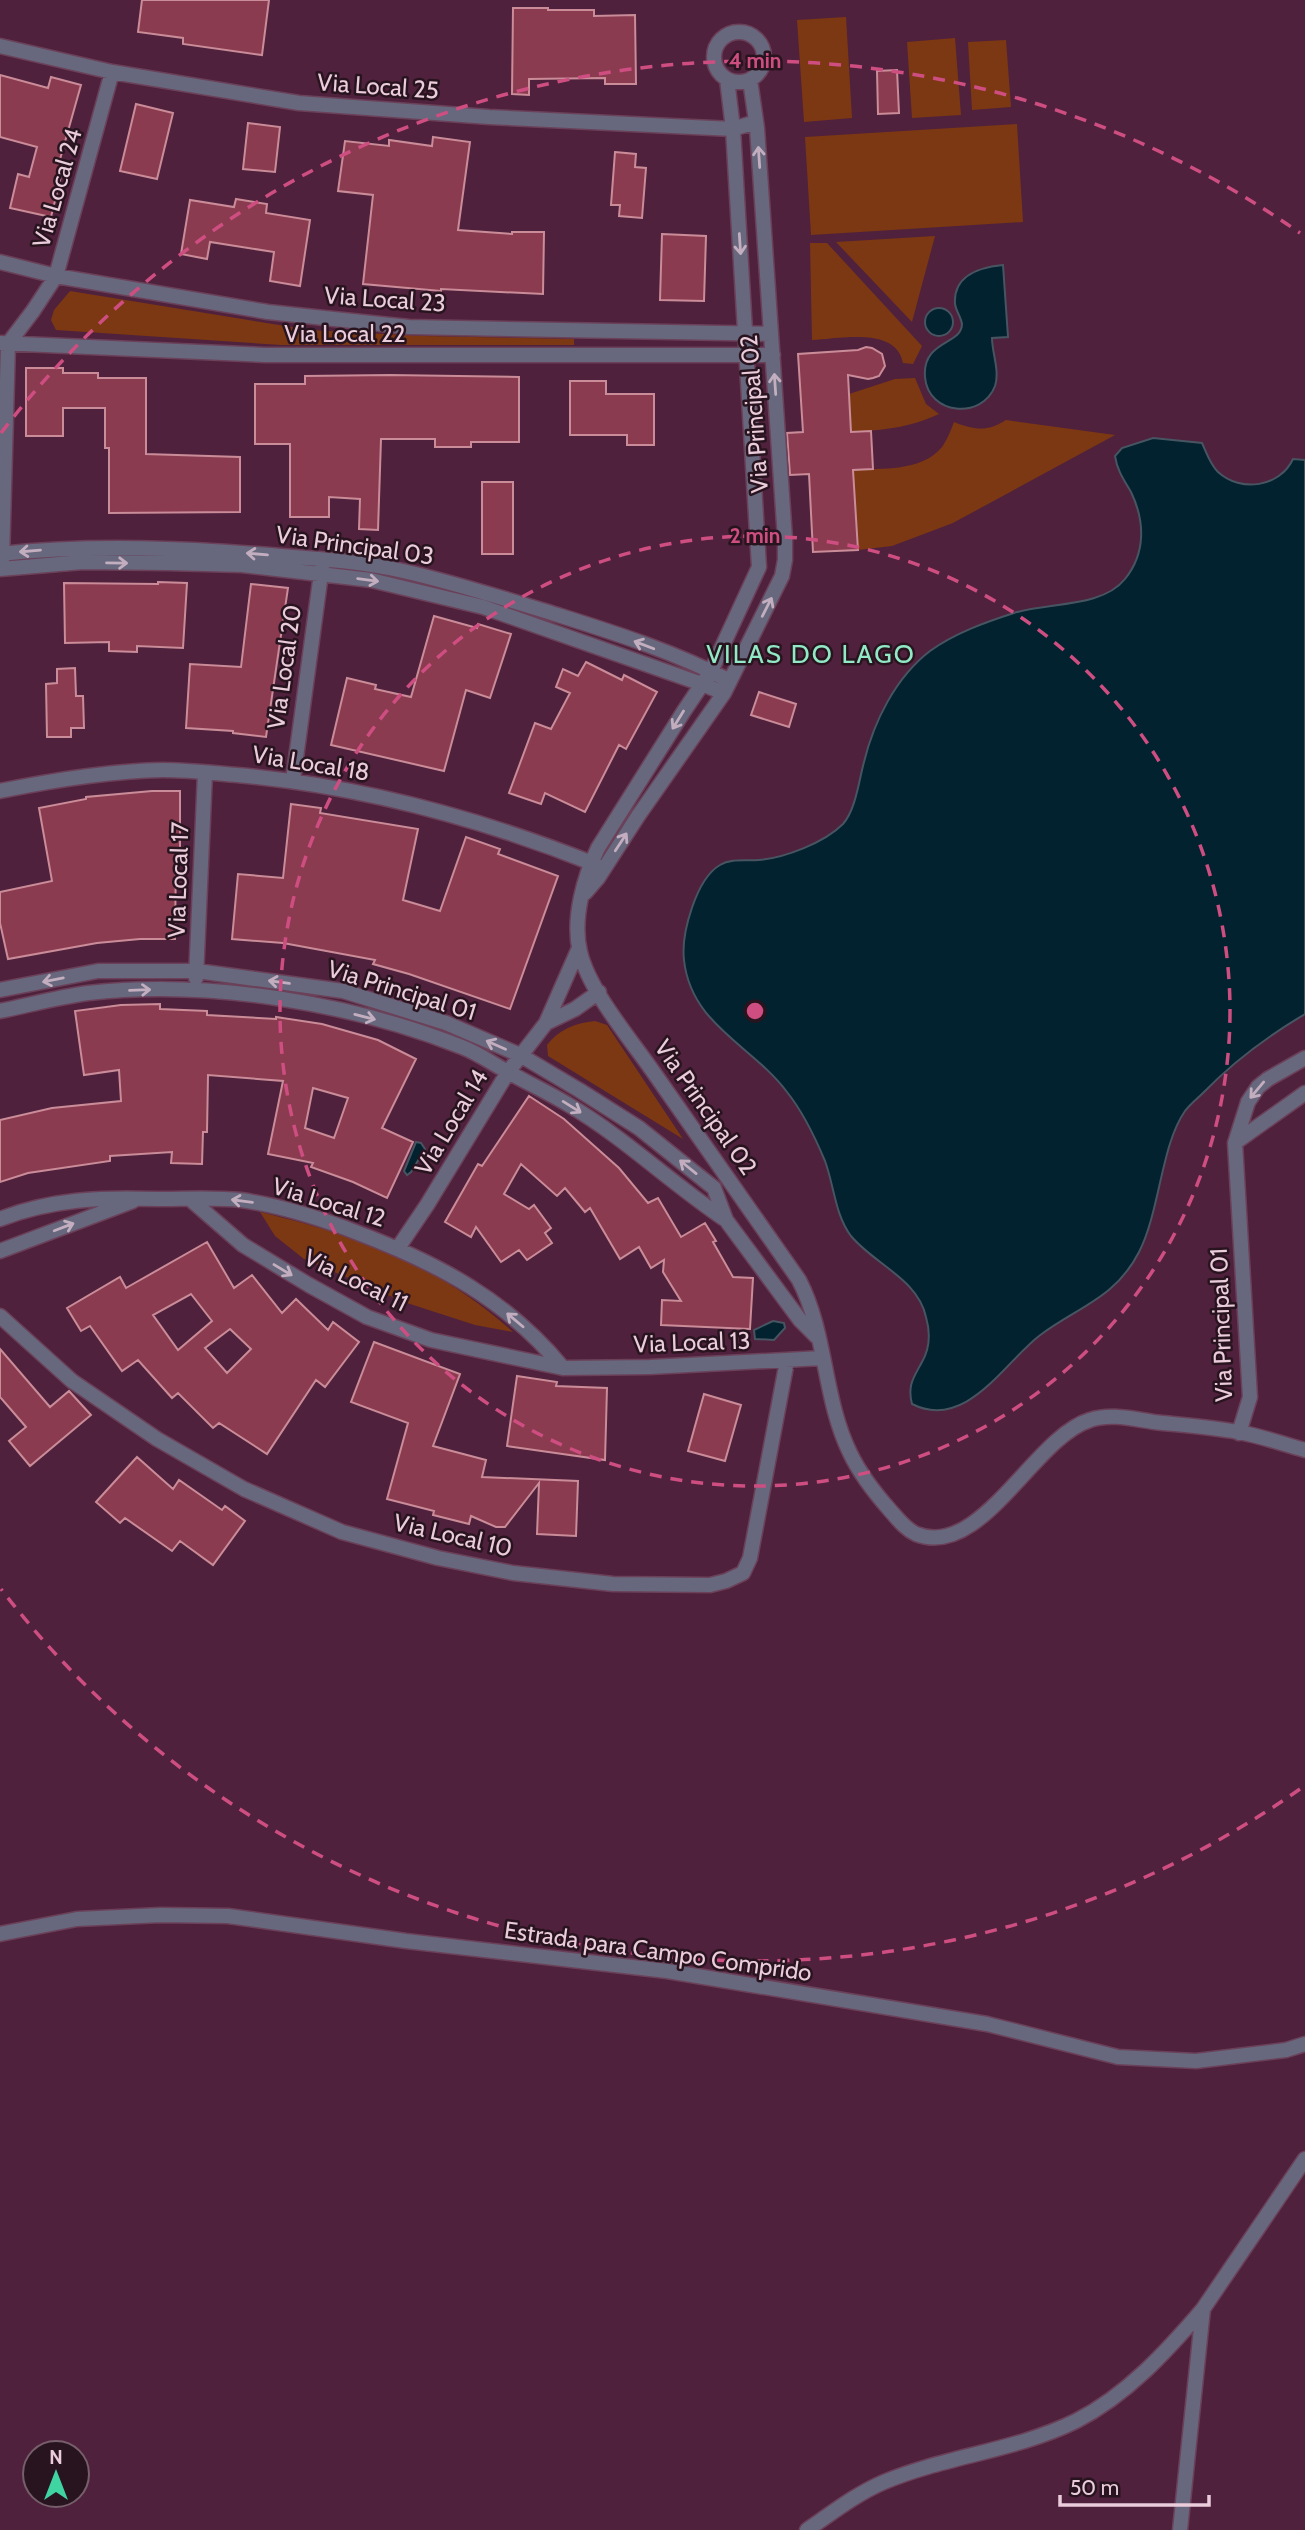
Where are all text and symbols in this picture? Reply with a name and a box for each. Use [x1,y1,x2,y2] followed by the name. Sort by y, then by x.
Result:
[729,48,781,73] text: 4 min
[316,67,440,105] street label: Via Local 25
[26,125,88,251] street label: Via Local 24
[752,146,765,169] one-way arrow
[734,233,747,256] one-way arrow
[323,280,447,318] street label: Via Local 23
[284,319,406,348] street label: Via Local 22
[734,334,774,494] street label: Via Principal 02
[768,373,781,396] one-way arrow
[274,520,436,570] street label: Via Principal 03
[730,523,780,548] text: 2 min
[19,545,42,558] one-way arrow
[247,547,269,560] one-way arrow
[105,556,128,569] one-way arrow
[356,574,379,587] one-way arrow
[760,597,774,618] one-way arrow
[261,603,307,731] street label: Via Local 20
[634,638,655,650] one-way arrow
[706,638,916,670] district label: VILAS DO LAGO
[670,709,684,729] one-way arrow
[250,739,372,787] street label: Via Local 18
[161,821,195,939] street label: Via Local 17
[614,832,628,852] one-way arrow
[324,954,480,1026] street label: Via Principal 01
[42,974,65,987] one-way arrow
[268,976,291,989] one-way arrow
[128,984,151,997] one-way arrow
[743,999,767,1023] centre of rings
[353,1011,376,1024] one-way arrow
[649,1034,763,1180] street label: Via Principal 02
[486,1038,507,1051] one-way arrow
[408,1064,494,1180] street label: Via Local 14
[1250,1081,1265,1099] one-way arrow
[562,1101,582,1115] one-way arrow
[679,1159,697,1174] one-way arrow
[269,1171,389,1233] street label: Via Local 12
[232,1195,254,1208] one-way arrow
[52,1220,74,1233] one-way arrow
[299,1242,413,1318] street label: Via Local 11
[1204,1248,1238,1402] street label: Via Principal 01
[273,1263,293,1277] one-way arrow
[506,1312,524,1328] one-way arrow
[633,1325,751,1359] street label: Via Local 13
[391,1507,515,1563] street label: Via Local 10
[502,1915,814,1987] street label: Estrada para Campo Comprido
[21,2439,91,2509] north arrow
[49,2446,63,2469] text: N
[1060,2464,1209,2508] scale bar
[1070,2475,1119,2500] text: 50 m

